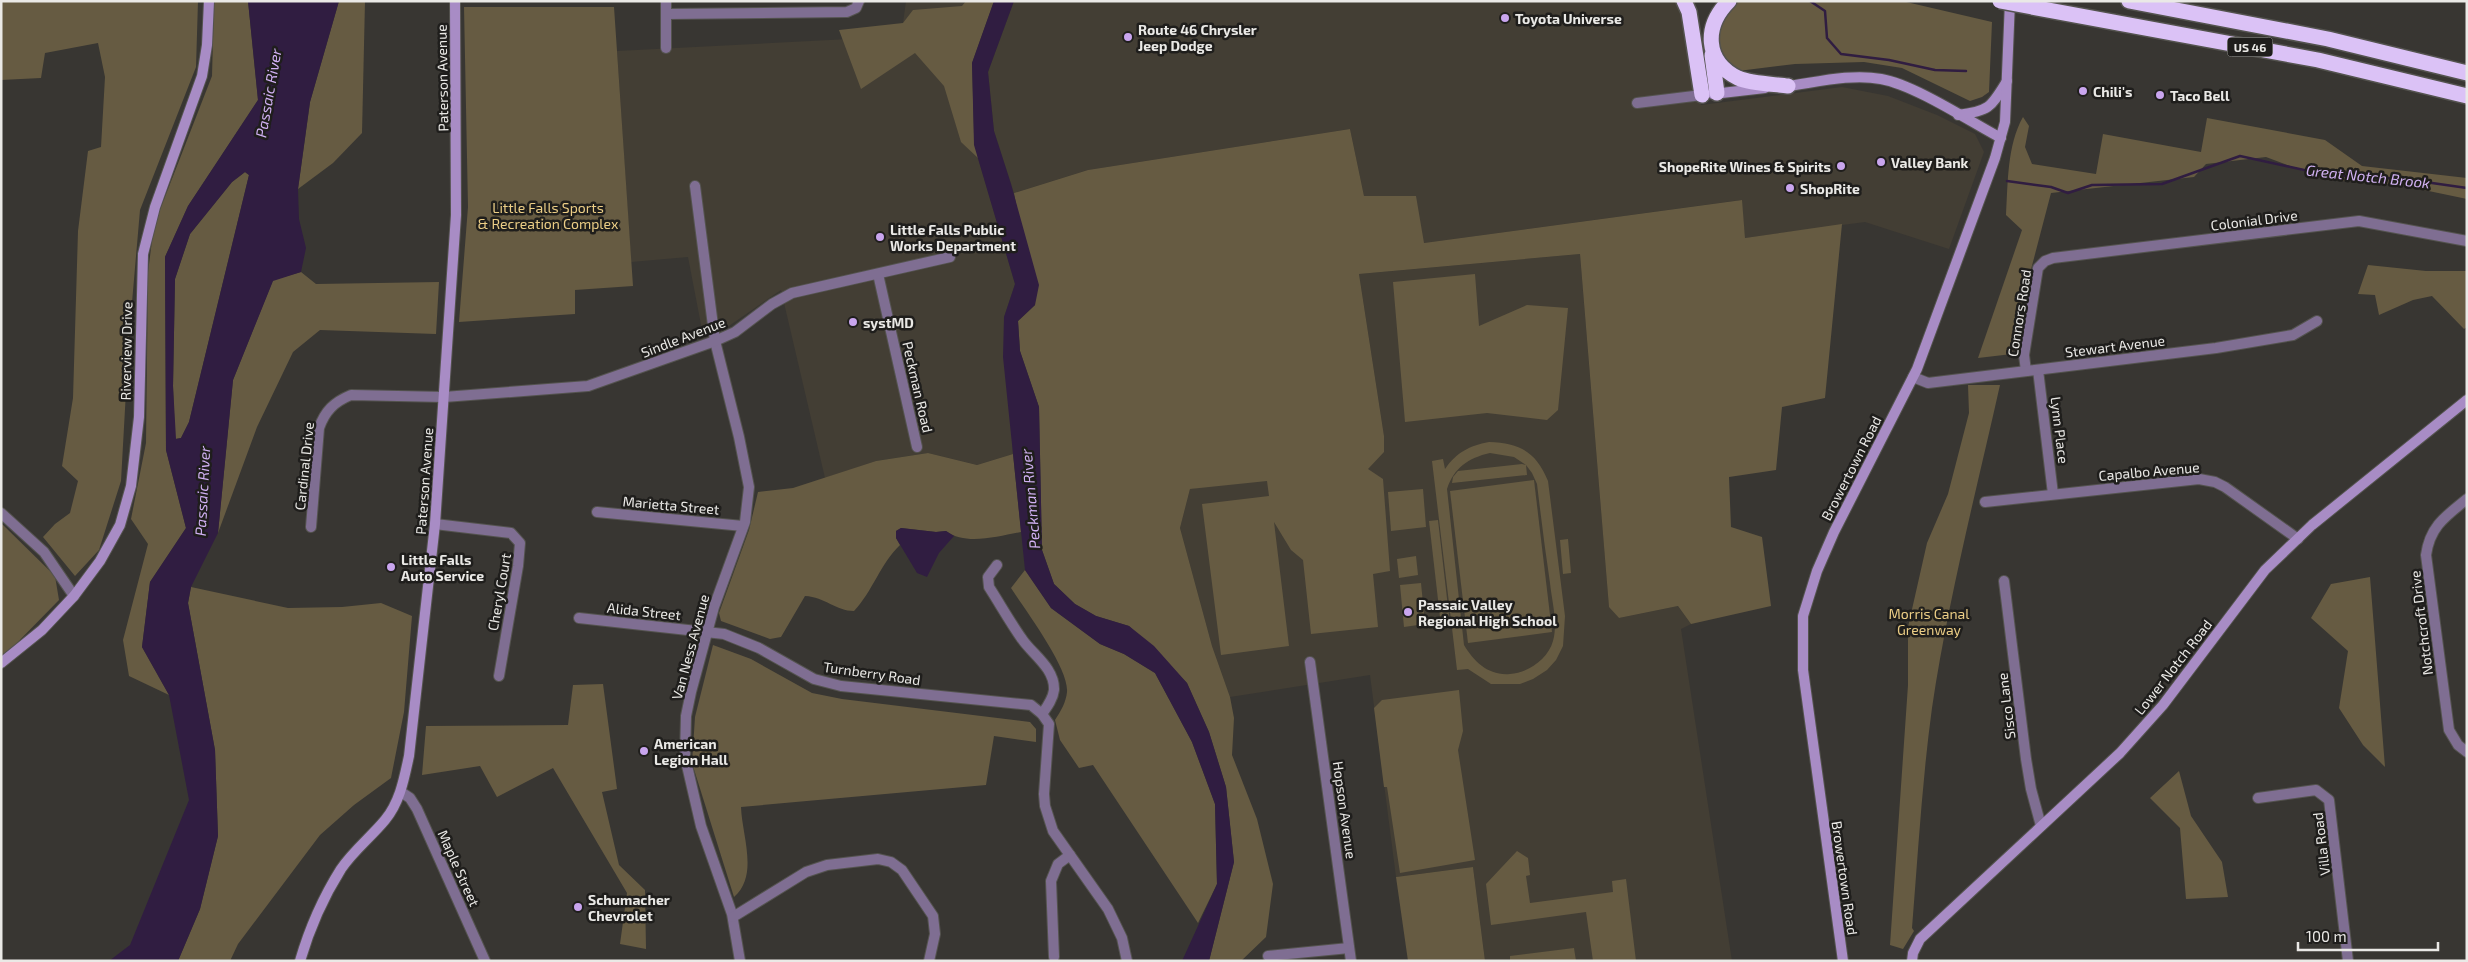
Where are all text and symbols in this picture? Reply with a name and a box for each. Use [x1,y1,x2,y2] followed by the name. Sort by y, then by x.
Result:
[1515,10,1622,27] place label: Toyota Universe
[1499,12,1511,24] marker: Toyota Universe
[1138,21,1257,54] place label: Route 46 Chrysler Jeep Dodge
[433,24,451,132] street label: Paterson Avenue
[1122,31,1134,43] marker: Route 46 Chrysler Jeep Dodge
[2228,38,2272,56] road number: US 46
[251,46,285,139] water label: Passaic River
[2093,83,2132,100] place label: Chili's
[2077,85,2089,97] marker: Chili's
[2170,87,2230,104] place label: Taco Bell
[2154,89,2166,101] marker: Taco Bell
[1891,154,1969,171] place label: Valley Bank
[1875,156,1887,168] marker: Valley Bank
[1659,158,1831,175] place label: ShopeRite Wines & Spirits
[1835,160,1847,172] marker: ShopeRite Wines & Spirits
[2305,161,2431,191] water label: Great Notch Brook
[1800,180,1860,197] place label: ShopRite
[1784,182,1796,194] marker: ShopRite
[478,199,619,232] park label: Little Falls Sports & Recreation Complex
[2210,206,2298,234] street label: Colonial Drive
[890,221,1016,254] place label: Little Falls Public Works Department
[874,231,886,243] marker: Little Falls Public Works Department
[2004,268,2034,358] street label: Connors Road
[117,302,135,400] street label: Riverview Drive
[638,313,728,361] street label: Sindle Avenue
[863,314,914,331] place label: systMD
[847,316,859,328] marker: systMD
[2064,331,2166,361] street label: Stewart Avenue
[899,340,937,434] street label: Peckman Road
[2047,396,2073,464] street label: Lynn Place
[1817,413,1885,523] street label: Browertown Road
[291,421,317,511] street label: Cardinal Drive
[412,427,436,535] street label: Paterson Avenue
[191,444,213,537] water label: Passaic River
[1017,447,1043,550] water label: Peckman River
[2098,458,2200,484] street label: Capalbo Avenue
[622,492,720,518] street label: Marietta Street
[401,551,484,584] place label: Little Falls Auto Service
[484,552,514,632] street label: Cheryl Court
[385,561,397,573] marker: Little Falls Auto Service
[2406,570,2436,676] street label: Notchcroft Drive
[668,592,712,702] street label: Van Ness Avenue
[1418,596,1557,629] place label: Passaic Valley Regional High School
[606,599,682,623] street label: Alida Street
[1889,605,1970,638] park label: Morris Canal Greenway
[1402,606,1414,618] marker: Passaic Valley Regional High School
[2131,616,2215,718] street label: Lower Notch Road
[822,658,922,688] street label: Turnberry Road
[1993,672,2019,740] street label: Sisco Lane
[654,735,728,768] place label: American Legion Hall
[638,745,650,757] marker: American Legion Hall
[1330,760,1360,860] street label: Hopson Avenue
[2309,812,2333,876] street label: Villa Road
[1829,820,1861,936] street label: Browertown Road
[435,827,483,909] street label: Maple Street
[588,891,670,924] place label: Schumacher Chevrolet
[572,901,584,913] marker: Schumacher Chevrolet
[2298,920,2438,952] scale bar
[2306,927,2347,945] text: 100 m

